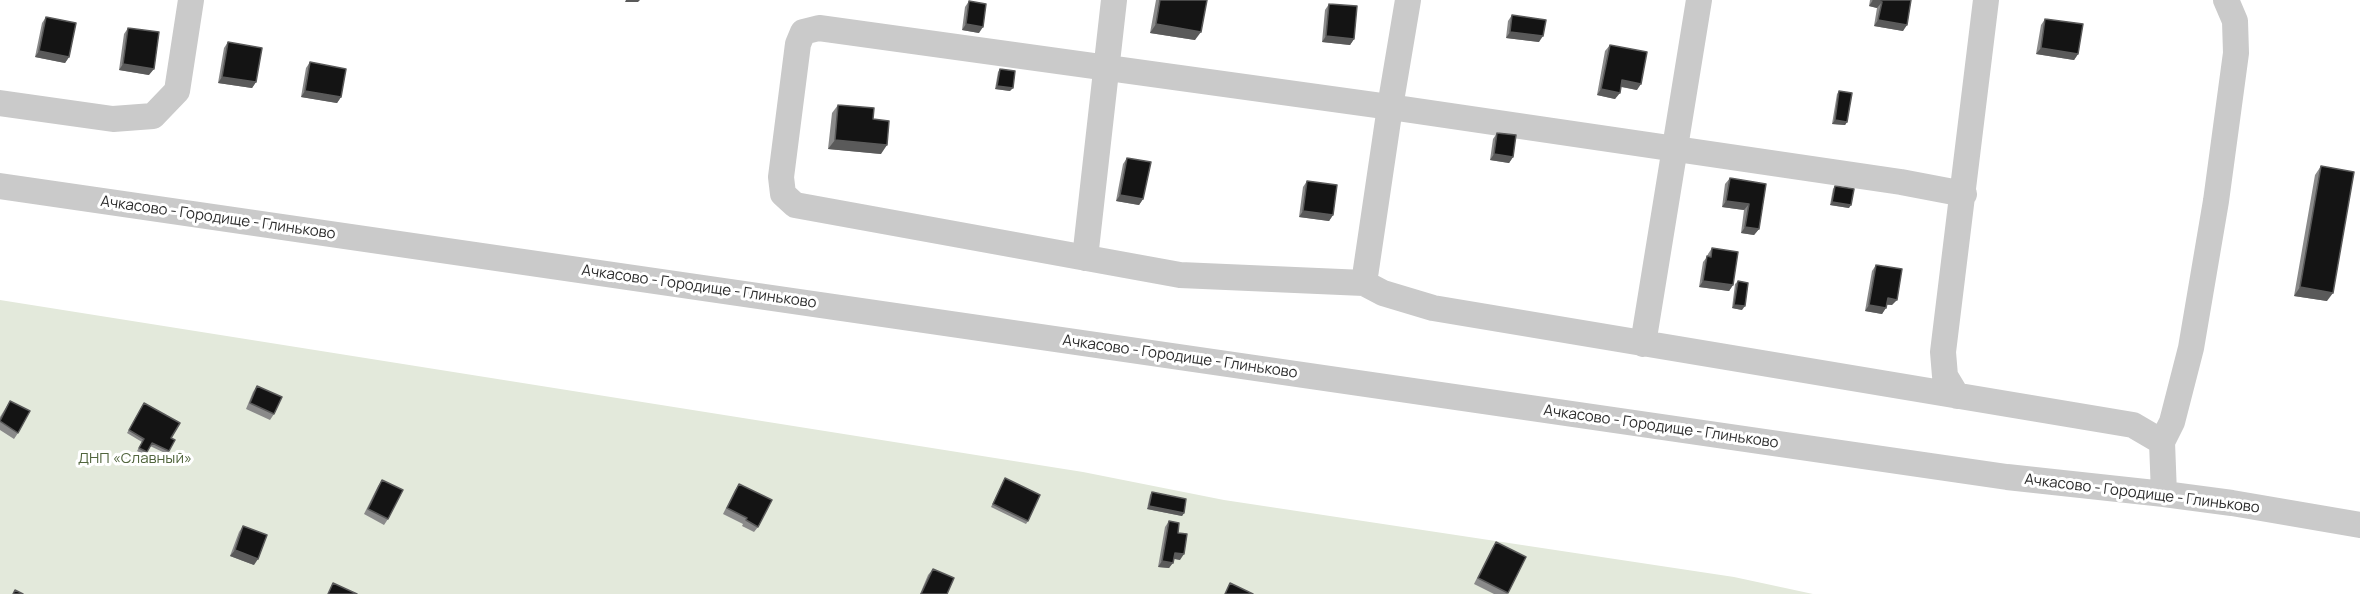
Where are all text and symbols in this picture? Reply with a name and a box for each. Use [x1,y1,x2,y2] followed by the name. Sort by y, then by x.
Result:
[99,193,337,243] street label: Ачкасово - Городище - Глиньково
[580,262,818,312] street label: Ачкасово - Городище - Глиньково
[1061,332,1299,382] street label: Ачкасово - Городище - Глиньково
[1542,402,1780,452] street label: Ачкасово - Городище - Глиньково
[78,450,192,468] park label: ДНП «Славный»
[2023,471,2261,517] street label: Ачкасово - Городище - Глиньково

